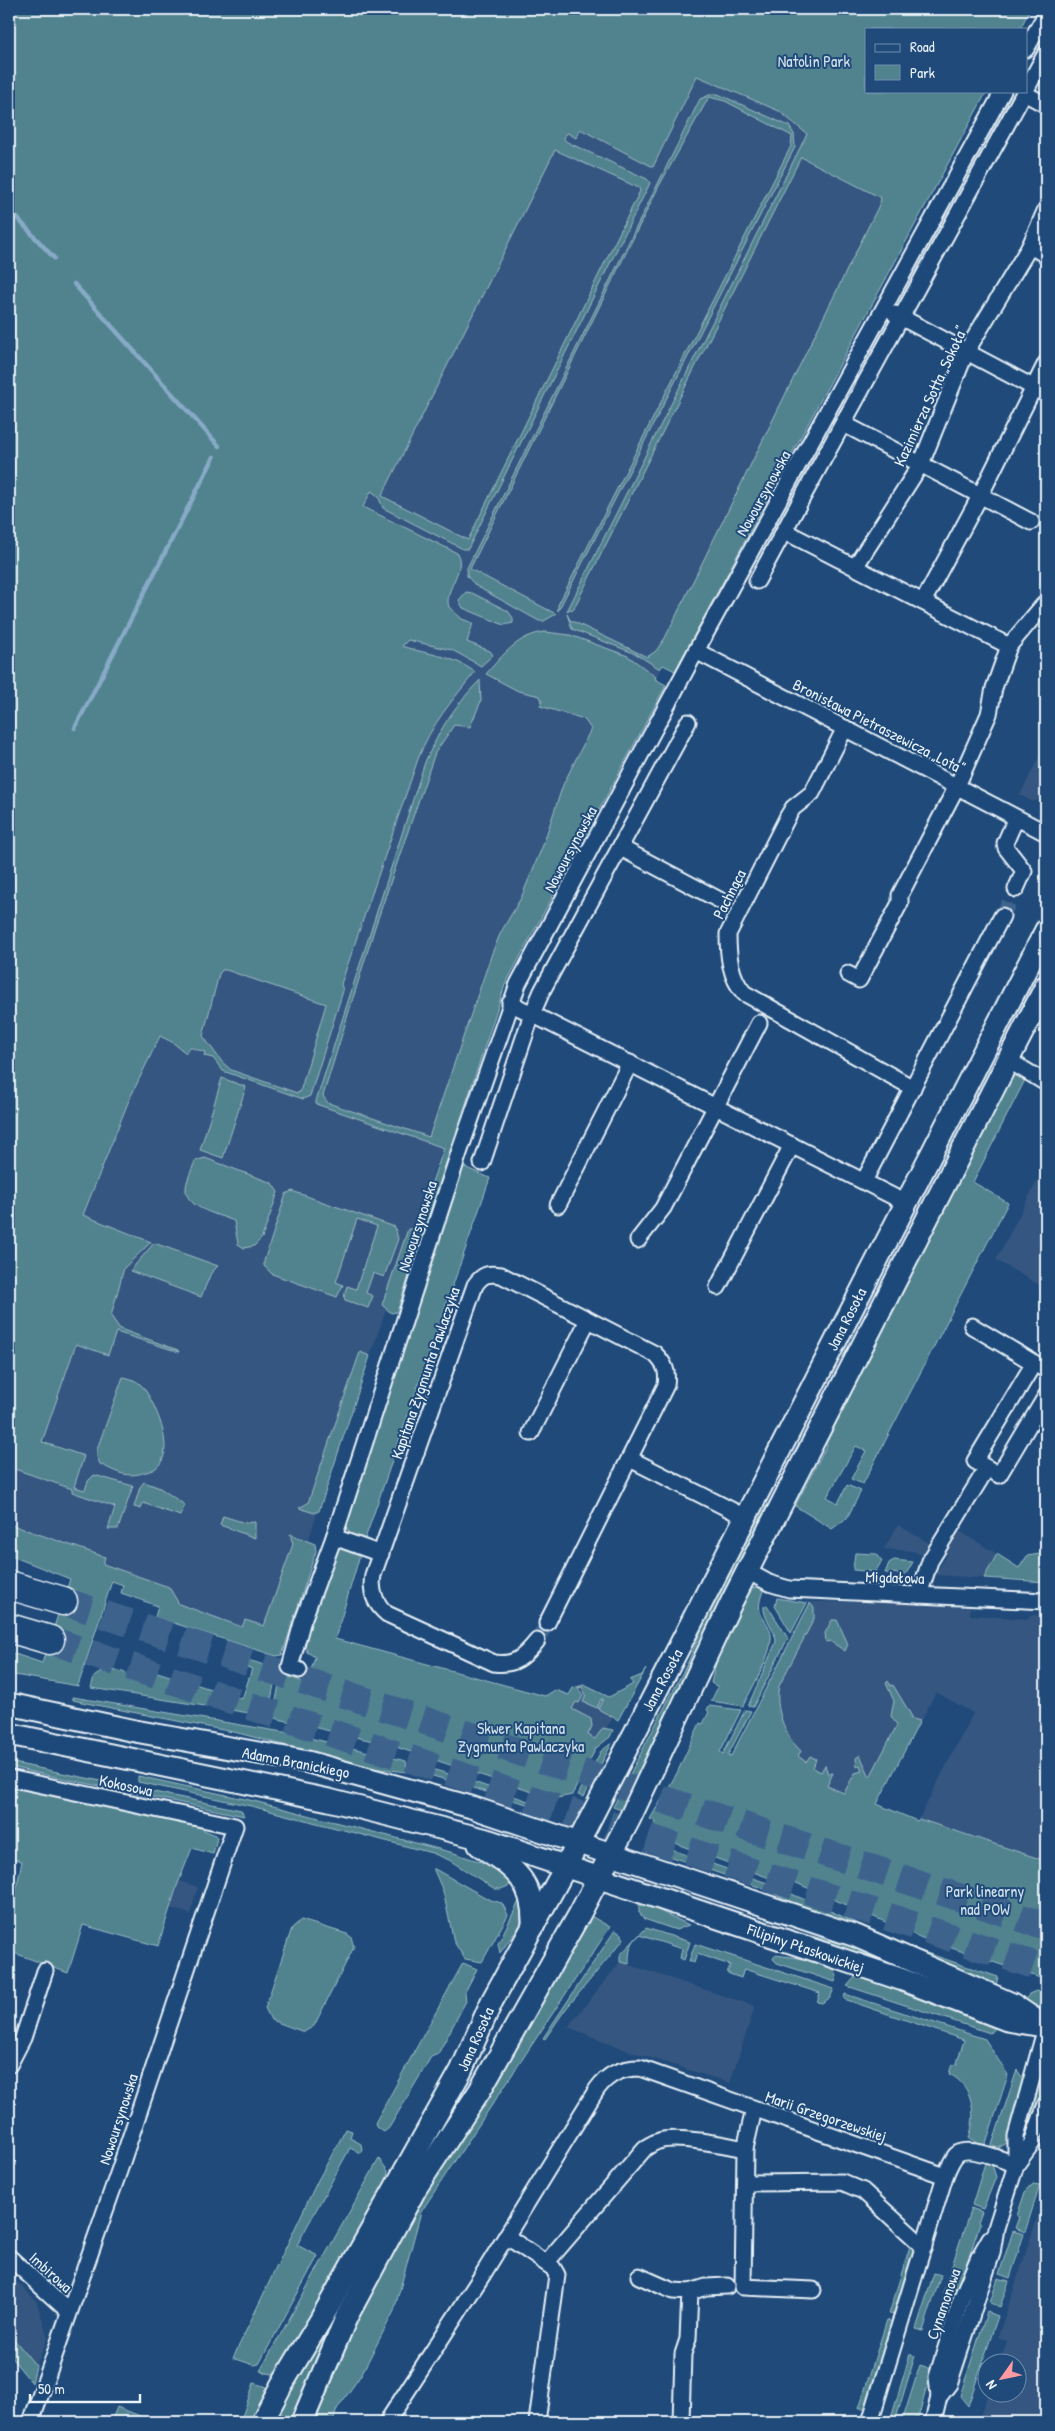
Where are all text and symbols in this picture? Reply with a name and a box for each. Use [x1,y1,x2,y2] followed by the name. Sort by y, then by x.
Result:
[865,28,1028,92] legend
[910,36,935,57] text: Road
[778,50,850,72] park label: Natolin Park
[910,62,935,83] text: Park
[888,322,972,470] street label: Kazimierza Sotta „Sokoła”
[730,446,796,540] street label: Nowoursynowska
[789,673,969,779] street label: Bronisława Pietraszewicza „Lota”
[538,802,602,896] street label: Nowoursynowska
[707,865,751,923] street label: Pachnąca
[392,1178,442,1274] street label: Nowoursynowska
[385,1284,465,1462] street label: Kapitana Zygmunta Pawlaczyka
[821,1284,871,1354] street label: Jana Rosoła
[865,1565,925,1589] street label: Migdałowa
[636,1645,688,1715] street label: Jana Rosoła
[458,1717,584,1757] park label: Skwer Kapitana Zygmunta Pawlaczyka
[240,1741,352,1783] street label: Adama Branickiego
[97,1769,155,1801] street label: Kokosowa
[946,1880,1024,1920] park label: Park linearny nad POW
[744,1917,867,1978] street label: Filipiny Płaskowickiej
[451,2003,499,2075] street label: Jana Rosoła
[93,2071,143,2167] street label: Nowoursynowska
[763,2085,889,2147] street label: Marii Grzegorzewskiej
[25,2247,77,2297] street label: Imbirowa
[921,2266,965,2342] street label: Cynamonowa
[978,2354,1028,2404] north arrow
[30,2371,140,2403] scale bar
[980,2377,1001,2394] text: N
[38,2378,65,2399] text: 50 m

